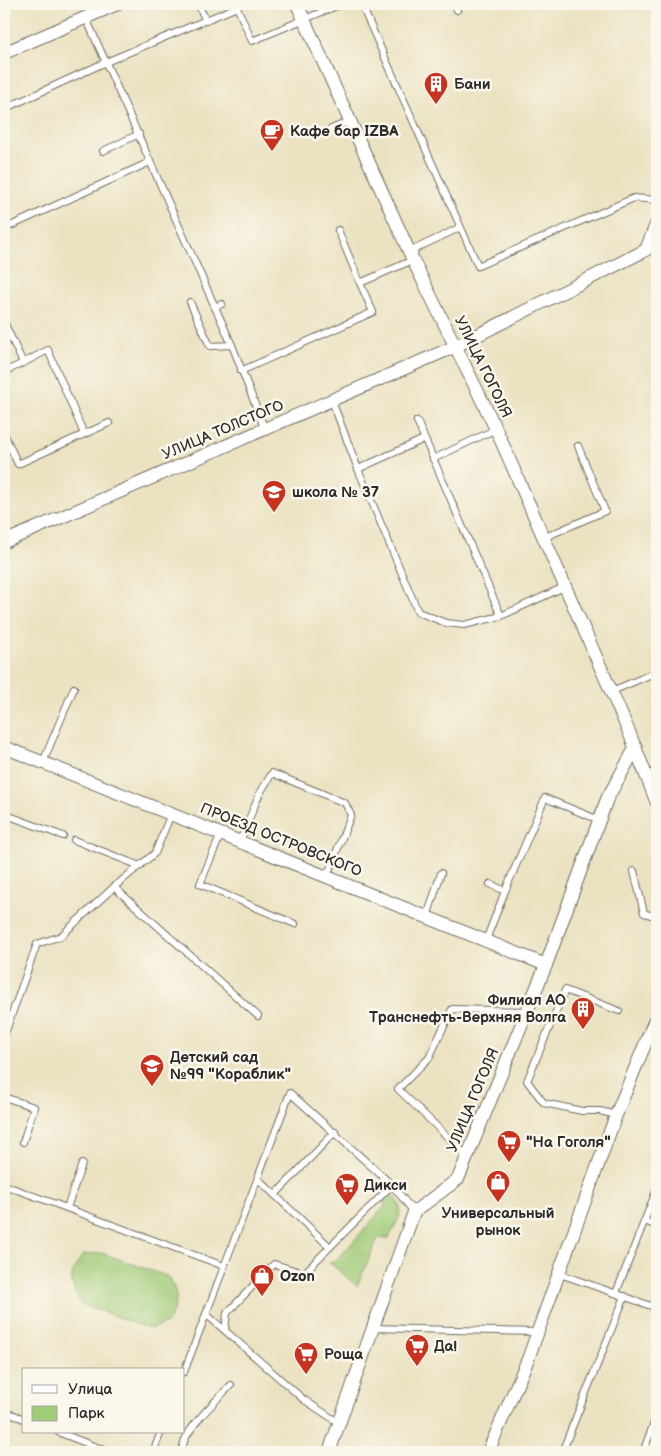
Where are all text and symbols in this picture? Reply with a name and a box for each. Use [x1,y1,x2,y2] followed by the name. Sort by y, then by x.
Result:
[423,71,449,105] building icon: Бани
[454,75,490,94] place label: Бани
[259,118,285,152] cafe icon: Кафе бар IZBA
[290,122,399,141] place label: Кафе бар IZBA
[450,313,516,421] street label: УЛИЦА ГОГОЛЯ
[159,396,287,464] street label: УЛИЦА ТОЛСТОГО
[261,479,287,513] school or university icon: школа № 37
[292,483,379,502] place label: школа № 37
[197,799,365,881] street label: ПРОЕЗД ОСТРОВСКОГО
[369,991,566,1027] place label: Филиал АО Транснефть-Верхняя Волга
[570,996,596,1030] building icon: Филиал АО Транснефть-Верхняя Волга
[443,1045,503,1155] street label: УЛИЦА ГОГОЛЯ
[170,1048,291,1084] place label: Детский сад №99 "Кораблик"
[139,1053,165,1087] school or university icon: Детский сад №99 "Кораблик"
[496,1129,522,1163] supermarket icon: "На Гоголя"
[526,1133,611,1152] place label: "На Гоголя"
[485,1169,511,1203] shop icon: Универсальный рынок
[334,1172,360,1206] supermarket icon: Дикси
[364,1176,407,1195] place label: Дикси
[442,1204,554,1240] place label: Универсальный рынок
[249,1263,275,1297] shop icon: Ozon
[280,1267,315,1286] place label: Ozon
[404,1333,430,1367] supermarket icon: Да!
[434,1337,457,1356] place label: Да!
[293,1341,319,1375] supermarket icon: Роща
[324,1345,363,1364] place label: Роща
[22,1368,185,1434] legend
[68,1380,113,1399] text: Улица
[68,1404,105,1423] text: Парк

